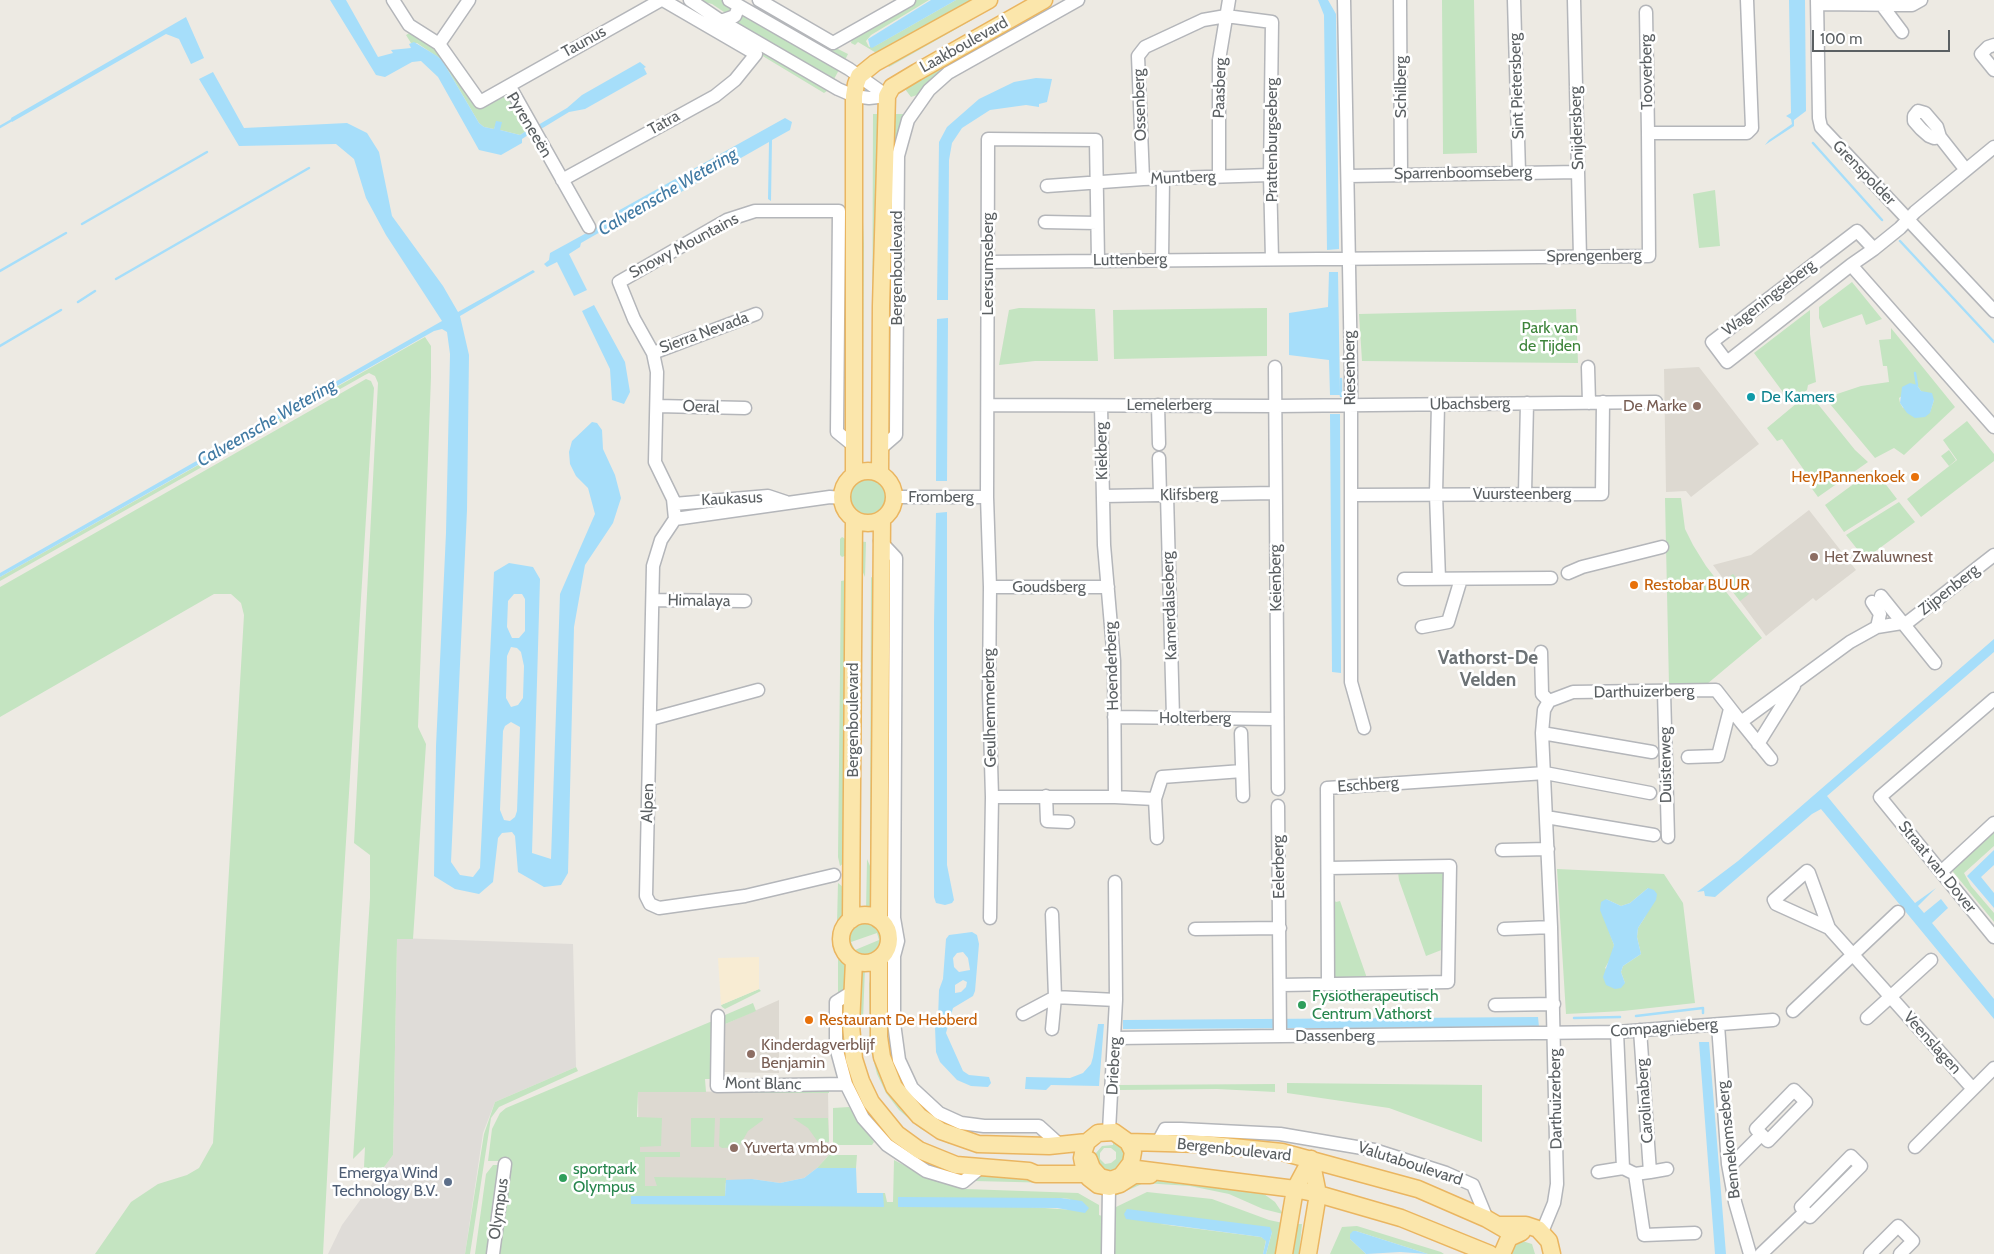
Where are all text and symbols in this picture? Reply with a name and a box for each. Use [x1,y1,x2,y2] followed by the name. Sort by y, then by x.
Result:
[917,13,1011,77] street label: Laakboulevard
[1814,20,1952,52] scale bar
[559,22,609,62] street label: Taunus
[1820,30,1862,48] text: 100 m
[1506,33,1528,139] street label: Sint Pietersberg
[1637,34,1657,110] street label: Tooverberg
[1391,56,1411,118] street label: Schilberg
[1209,57,1231,119] street label: Paasberg
[1129,68,1151,142] street label: Ossenberg
[1262,78,1282,202] street label: Prattenburgseberg
[1566,86,1588,170] street label: Snijdersberg
[502,89,556,161] street label: Pyreneeën
[645,107,683,139] street label: Tatra
[1828,137,1900,209] street label: Grenspolder
[595,143,741,241] water label: Calveensche Wetering
[1394,162,1532,184] street label: Sparrenboomseberg
[1150,167,1216,189] street label: Muntberg
[626,209,742,283] street label: Snowy Mountains
[887,211,907,325] street label: Bergenboulevard
[978,212,998,316] street label: Leersumseberg
[1546,246,1642,266] street label: Sprengenberg
[1093,250,1167,270] street label: Luttenberg
[1719,256,1819,340] street label: Wageningseberg
[657,308,751,358] street label: Sierra Nevada
[1519,318,1581,356] park label: Park van de Tijden
[1340,330,1360,406] street label: Riesenberg
[194,374,340,472] water label: Calveensche Wetering
[1761,387,1835,407] place label: De Kamers
[1745,391,1757,403] marker: De Kamers
[1430,394,1510,414] street label: Ubachsberg
[1126,395,1212,415] street label: Lemelerberg
[1623,396,1687,416] place label: De Marke
[682,397,720,417] street label: Oeral
[1691,400,1703,412] marker: De Marke
[1092,422,1112,480] street label: Kiekberg
[1791,467,1905,487] place label: Hey!Pannenkoek
[1909,471,1921,483] marker: Hey!Pannenkoek
[1473,484,1571,504] street label: Vuursteenberg
[1160,485,1218,505] street label: Klifsberg
[908,487,974,507] street label: Fromberg
[701,488,763,510] street label: Kaukasus
[1266,544,1286,612] street label: Keienberg
[1824,547,1933,567] place label: Het Zwaluwnest
[1159,551,1181,661] street label: Kamerdalseberg
[1808,551,1820,563] marker: Het Zwaluwnest
[1915,560,1983,620] street label: Zijpenberg
[1644,575,1750,595] place label: Restobar BUUR
[1012,577,1086,597] street label: Goudsberg
[1628,579,1640,591] marker: Restobar BUUR
[667,591,731,611] street label: Himalaya
[1101,621,1123,711] street label: Hoenderberg
[1438,647,1538,691] district label: Vathorst-De Velden
[979,648,1001,768] street label: Geulhemmerberg
[843,663,863,777] street label: Bergenboulevard
[1593,682,1695,702] street label: Darthuizerberg
[1159,708,1231,728] street label: Holterberg
[1656,727,1676,803] street label: Duisterweg
[1337,773,1399,797] street label: Eschberg
[638,783,658,823] street label: Alpen
[1894,817,1980,917] street label: Straat van Dover
[1269,835,1289,899] street label: Eelerberg
[1312,986,1439,1024] place label: Fysiotherapeutisch Centrum Vathorst
[1296,999,1308,1011] marker: Fysiotherapeutisch Centrum Vathorst
[1899,1008,1965,1078] street label: Veenslagen
[819,1010,977,1030] place label: Restaurant De Hebberd
[803,1014,815,1026] marker: Restaurant De Hebberd
[1610,1015,1718,1041] street label: Compagnieberg
[1295,1026,1375,1046] street label: Dassenberg
[761,1035,875,1073] place label: Kinderdagverblijf Benjamin
[1103,1036,1125,1096] street label: Drieberg
[745,1048,757,1060] marker: Kinderdagverblijf Benjamin
[1546,1048,1566,1150] street label: Darthuizerberg
[1632,1058,1658,1144] street label: Carolinaberg
[725,1074,801,1094] street label: Mont Blanc
[1713,1080,1745,1200] street label: Bennekomseberg
[1176,1134,1292,1166] street label: Bergenboulevard
[744,1138,838,1158] place label: Yuverta vmbo
[1355,1138,1465,1190] street label: Valutaboulevard
[728,1142,740,1154] marker: Yuverta vmbo
[573,1159,637,1197] place label: sportpark Olympus
[332,1163,438,1201] place label: Emergya Wind Technology B.V.
[557,1172,569,1184] marker: sportpark Olympus
[442,1176,454,1188] marker: Emergya Wind Technology B.V.
[485,1177,513,1241] street label: Olympus

